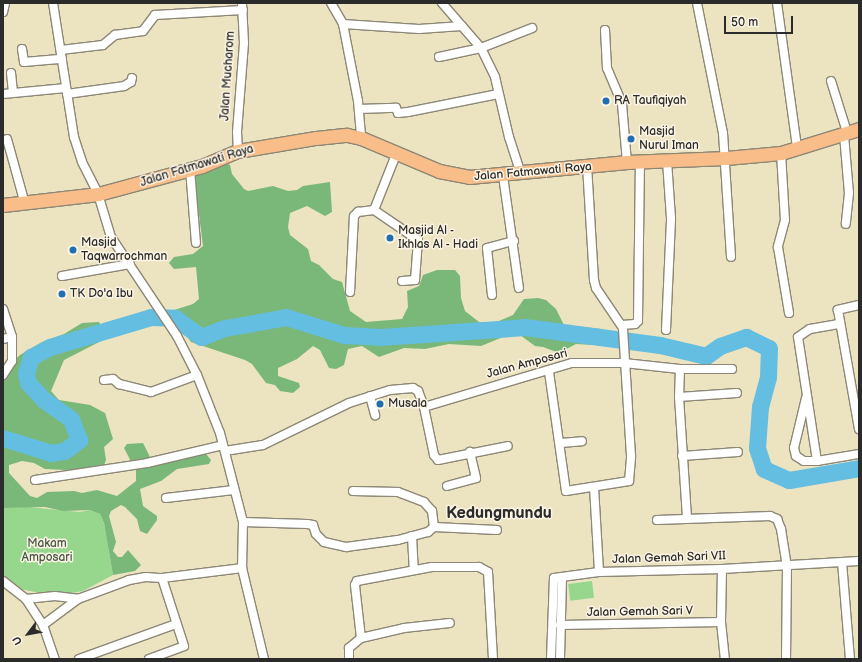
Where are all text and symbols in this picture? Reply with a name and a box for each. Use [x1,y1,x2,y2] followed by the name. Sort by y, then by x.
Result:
[726,8,795,34] scale bar
[731,15,758,30] text: 50 m
[218,31,238,121] street label: Jalan Mucharom
[614,94,687,108] place label: RA Taufiqiyah
[601,96,611,106] marker: RA Taufiqiyah
[639,125,699,153] place label: Masjid Nurul Iman
[626,134,636,144] marker: Masjid Nurul Iman
[139,142,255,190] street label: Jalan Fatmawati Raya
[474,160,592,184] street label: Jalan Fatmawati Raya
[398,224,479,252] place label: Masjid Al - Ikhlas Al - Hadi
[385,233,395,243] marker: Masjid Al - Ikhlas Al - Hadi
[81,236,167,264] place label: Masjid Taqwarrochman
[68,245,78,255] marker: Masjid Taqwarrochman
[70,287,133,301] place label: TK Do'a Ibu
[57,289,67,299] marker: TK Do'a Ibu
[485,346,569,382] street label: Jalan Amposari
[388,397,427,411] place label: Musala
[375,399,385,409] marker: Musala
[446,504,552,524] district label: Kedungmundu
[22,537,72,565] park label: Makam Amposari
[612,549,726,567] street label: Jalan Gemah Sari VII
[587,604,693,620] street label: Jalan Gemah Sari V
[8,614,48,654] north arrow
[10,634,25,647] text: U

